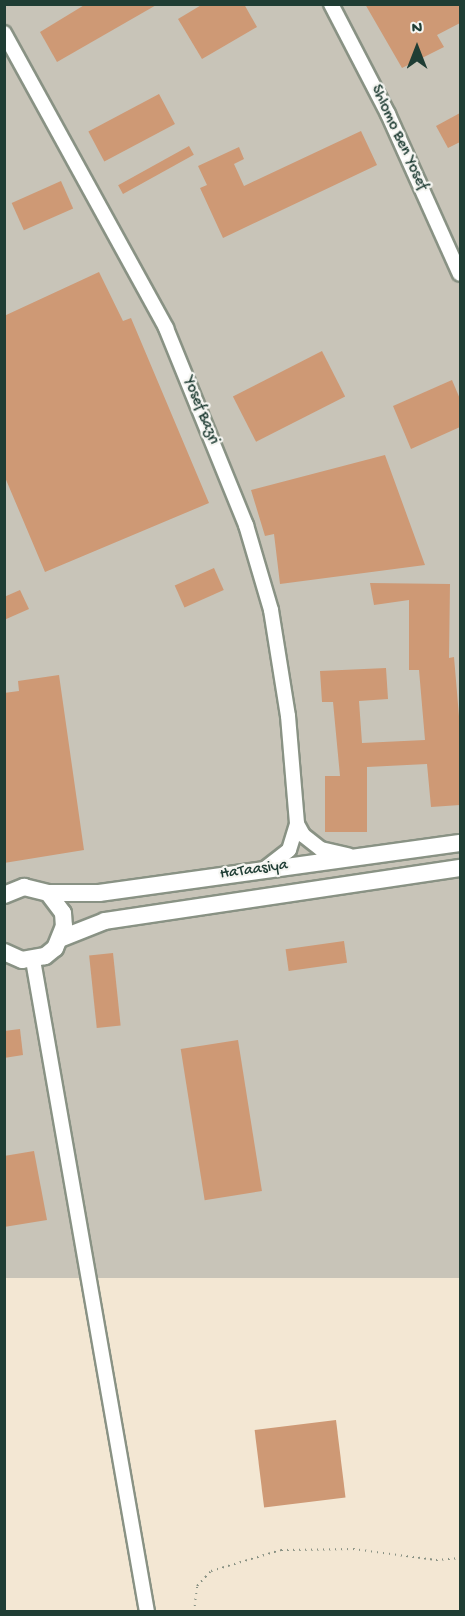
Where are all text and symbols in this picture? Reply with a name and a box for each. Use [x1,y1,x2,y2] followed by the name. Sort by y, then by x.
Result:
[387,18,447,78] north arrow
[412,20,422,39] text: N
[365,82,431,194] street label: Shlomo Ben Yosef
[178,374,222,448] street label: Yosef Bazri
[219,857,289,885] street label: HaTaasiya

